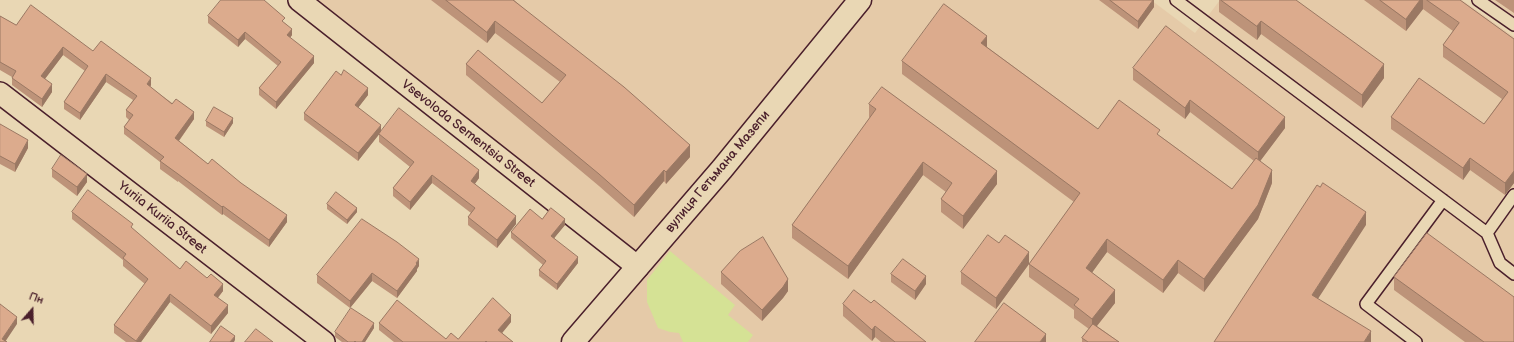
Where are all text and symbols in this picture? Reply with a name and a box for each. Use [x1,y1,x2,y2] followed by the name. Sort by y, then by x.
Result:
[398,77,538,191] street label: Vsevoloda Sementsia Street
[662,108,774,236] street label: вулиця Гетьмана Мазепи
[114,178,210,258] street label: Yuriia Kuriia Street
[12,290,52,330] north arrow
[27,290,45,307] text: Пн

